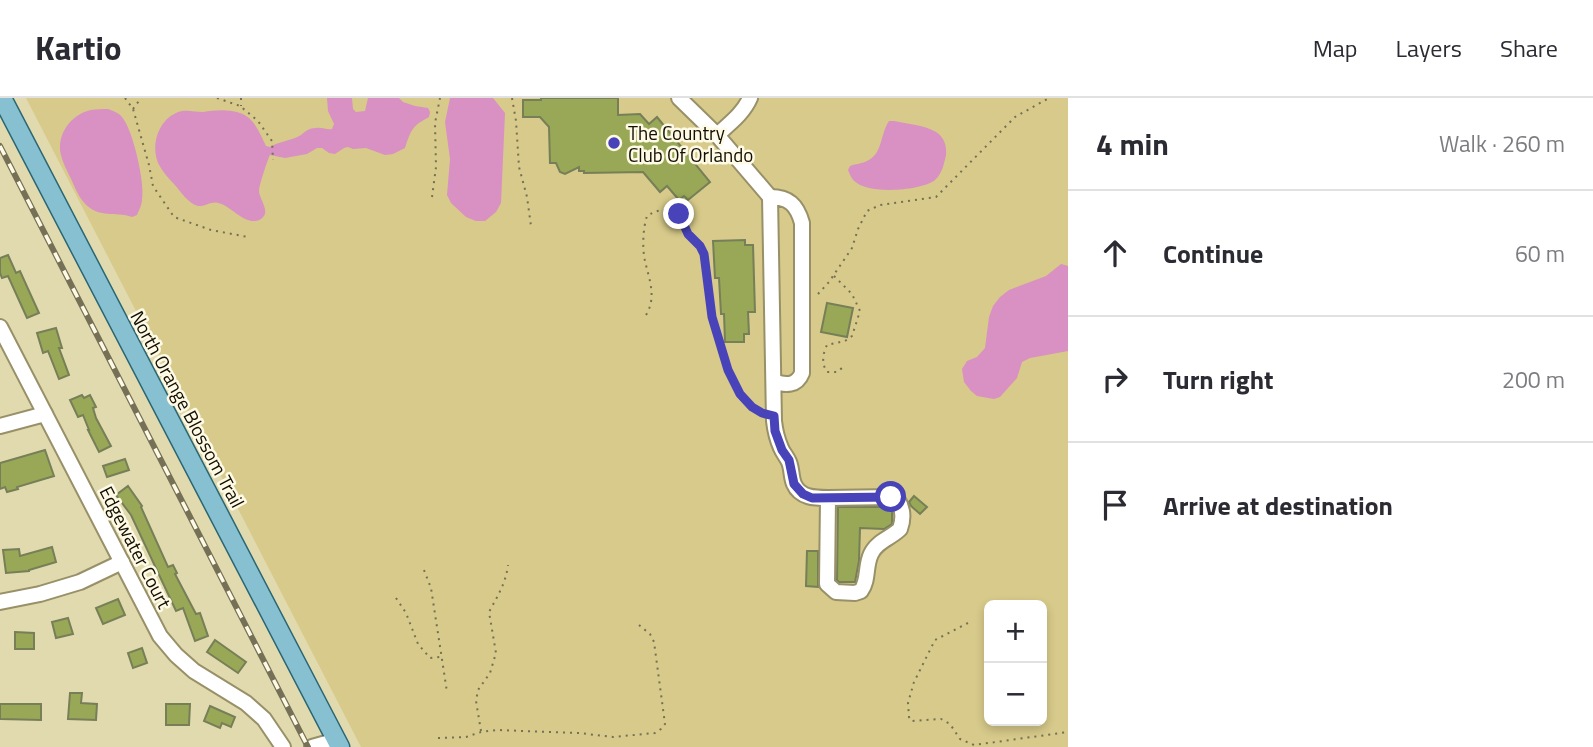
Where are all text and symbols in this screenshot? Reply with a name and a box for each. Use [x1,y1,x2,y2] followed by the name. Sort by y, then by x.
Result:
[35,23,122,73] text: Kartio
[1313,30,1358,66] text: Map
[1396,30,1462,66] text: Layers
[1500,30,1558,66] text: Share
[628,118,753,169] place label: The Country Club Of Orlando
[1096,121,1169,167] text: 4 min
[1439,126,1565,161] text: Walk · 260 m
[606,135,622,151] marker: The Country Club Of Orlando
[663,198,694,229] route end
[1096,234,1134,272] icon: ahead
[1163,234,1263,273] text: Continue
[1515,236,1565,271] text: 60 m
[124,305,252,513] street label: North Orange Blossom Trail
[1096,360,1134,398] icon: right
[1163,360,1274,399] text: Turn right
[1502,362,1565,397] text: 200 m
[93,481,180,614] street label: Edgewater Court
[875,481,906,512] route start
[1096,486,1134,524] icon: arrive
[1163,486,1393,525] text: Arrive at destination
[984,600,1047,726] map controls
[984,600,1047,663] button: +
[984,663,1047,726] button: −

